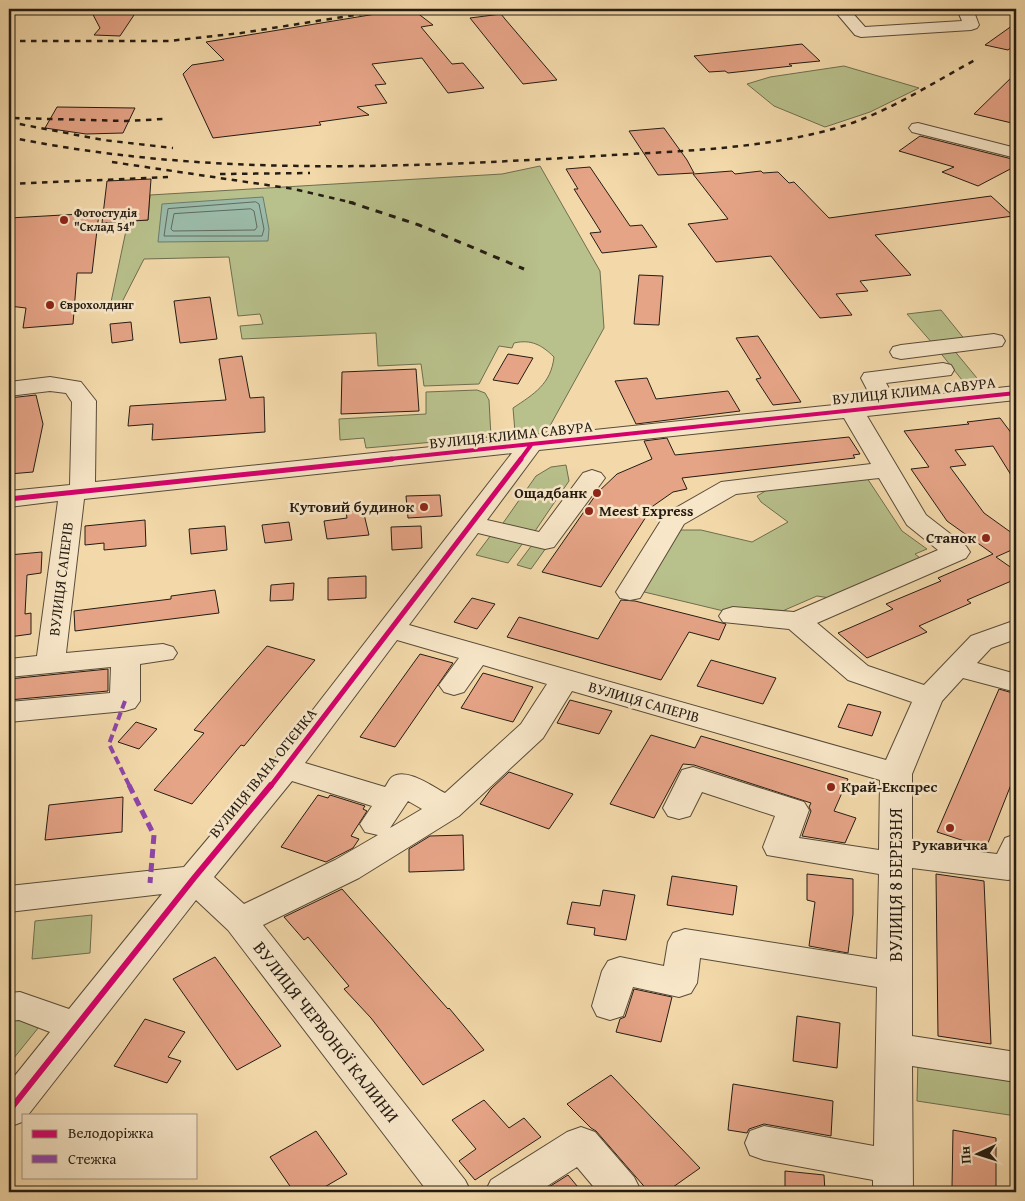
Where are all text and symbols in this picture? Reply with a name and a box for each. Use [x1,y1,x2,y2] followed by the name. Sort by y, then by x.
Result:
[74,204,138,235] place label: Фотостудія "Склад 54"
[58,214,70,226] marker: Фотостудія "Склад 54"
[60,296,134,313] place label: Єврохолдинг
[44,299,56,311] marker: Єврохолдинг
[831,371,997,410] street label: ВУЛИЦЯ КЛИМА САВУРА
[428,415,594,454] street label: ВУЛИЦЯ КЛИМА САВУРА
[514,482,587,503] place label: Ощадбанк
[591,487,603,499] marker: Ощадбанк
[290,496,414,517] place label: Кутовий будинок
[599,500,693,521] place label: Meest Express
[418,501,430,513] marker: Кутовий будинок
[583,505,595,517] marker: Meest Express
[43,521,78,637] street label: ВУЛИЦЯ САПЕРІВ
[926,527,976,548] place label: Станок
[980,532,992,544] marker: Станок
[586,676,702,727] street label: ВУЛИЦЯ САПЕРІВ
[204,703,321,842] street label: ВУЛИЦЯ ІВАНА ОГІЄНКА
[841,776,937,797] place label: Край-Експрес
[825,781,837,793] marker: Край-Експрес
[882,808,909,962] street label: ВУЛИЦЯ 8 БЕРЕЗНЯ
[944,822,956,834] marker: Рукавичка
[912,834,988,855] place label: Рукавичка
[247,935,406,1128] street label: ВУЛИЦЯ ЧЕРВОНОЇ КАЛИНИ
[22,1114,198,1178] legend
[68,1122,154,1143] text: Велодоріжка
[952,1128,1002,1178] north arrow
[954,1145,976,1165] text: Пн
[68,1148,117,1169] text: Стежка

